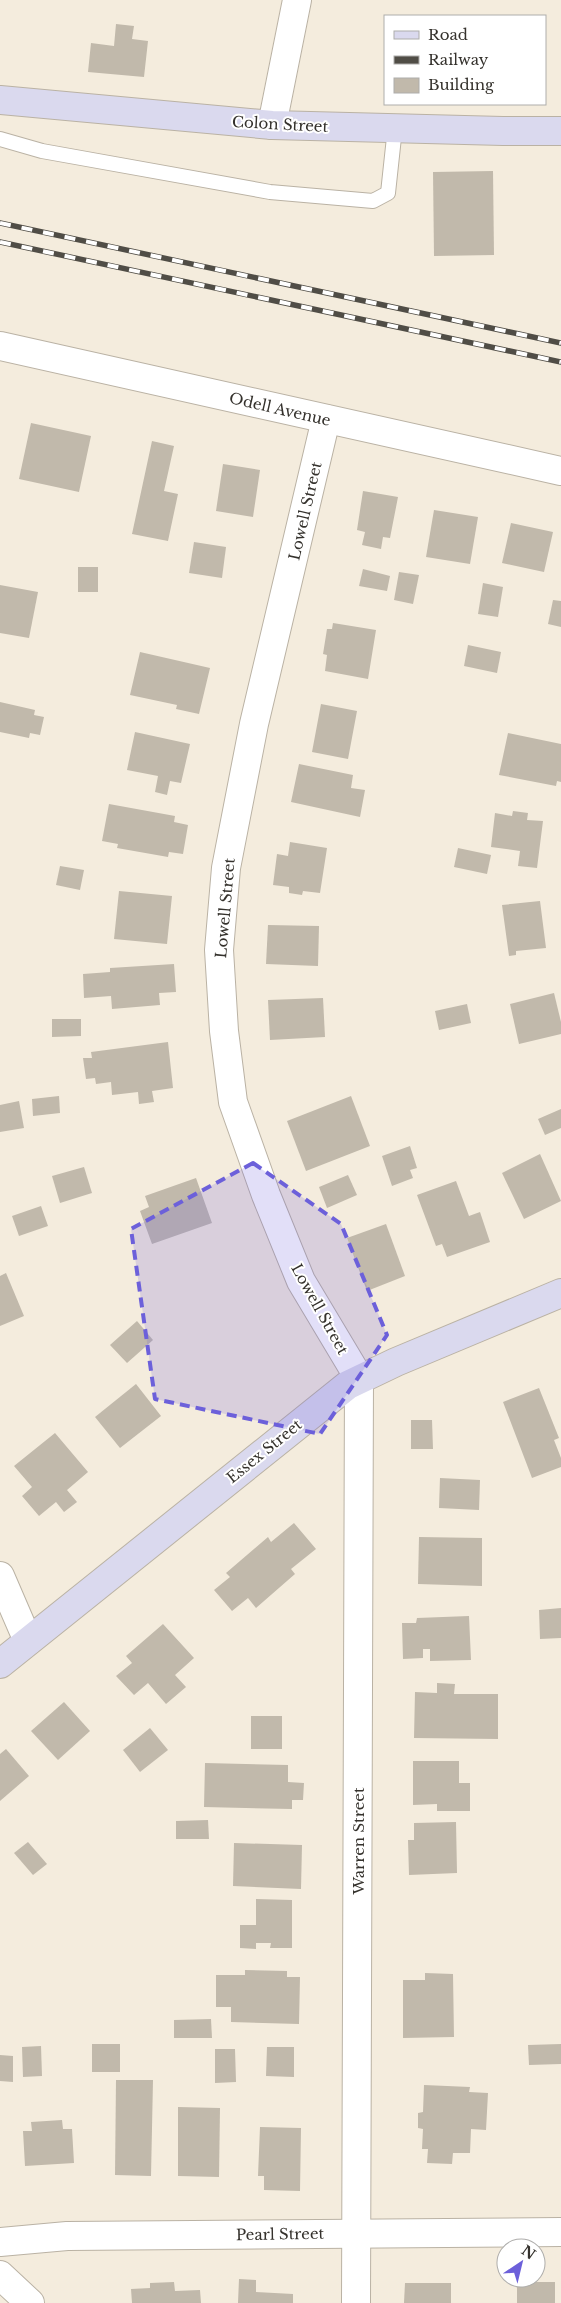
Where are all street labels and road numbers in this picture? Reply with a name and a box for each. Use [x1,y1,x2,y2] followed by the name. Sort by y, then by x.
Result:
[231,112,329,136] street label: Colon Street
[227,388,333,430] street label: Odell Avenue
[284,459,326,562] street label: Lowell Street
[211,857,239,959] street label: Lowell Street
[287,1260,353,1358] street label: Lowell Street
[223,1415,306,1487] street label: Essex Street
[349,1787,368,1896] street label: Warren Street
[236,2224,325,2244] street label: Pearl Street

